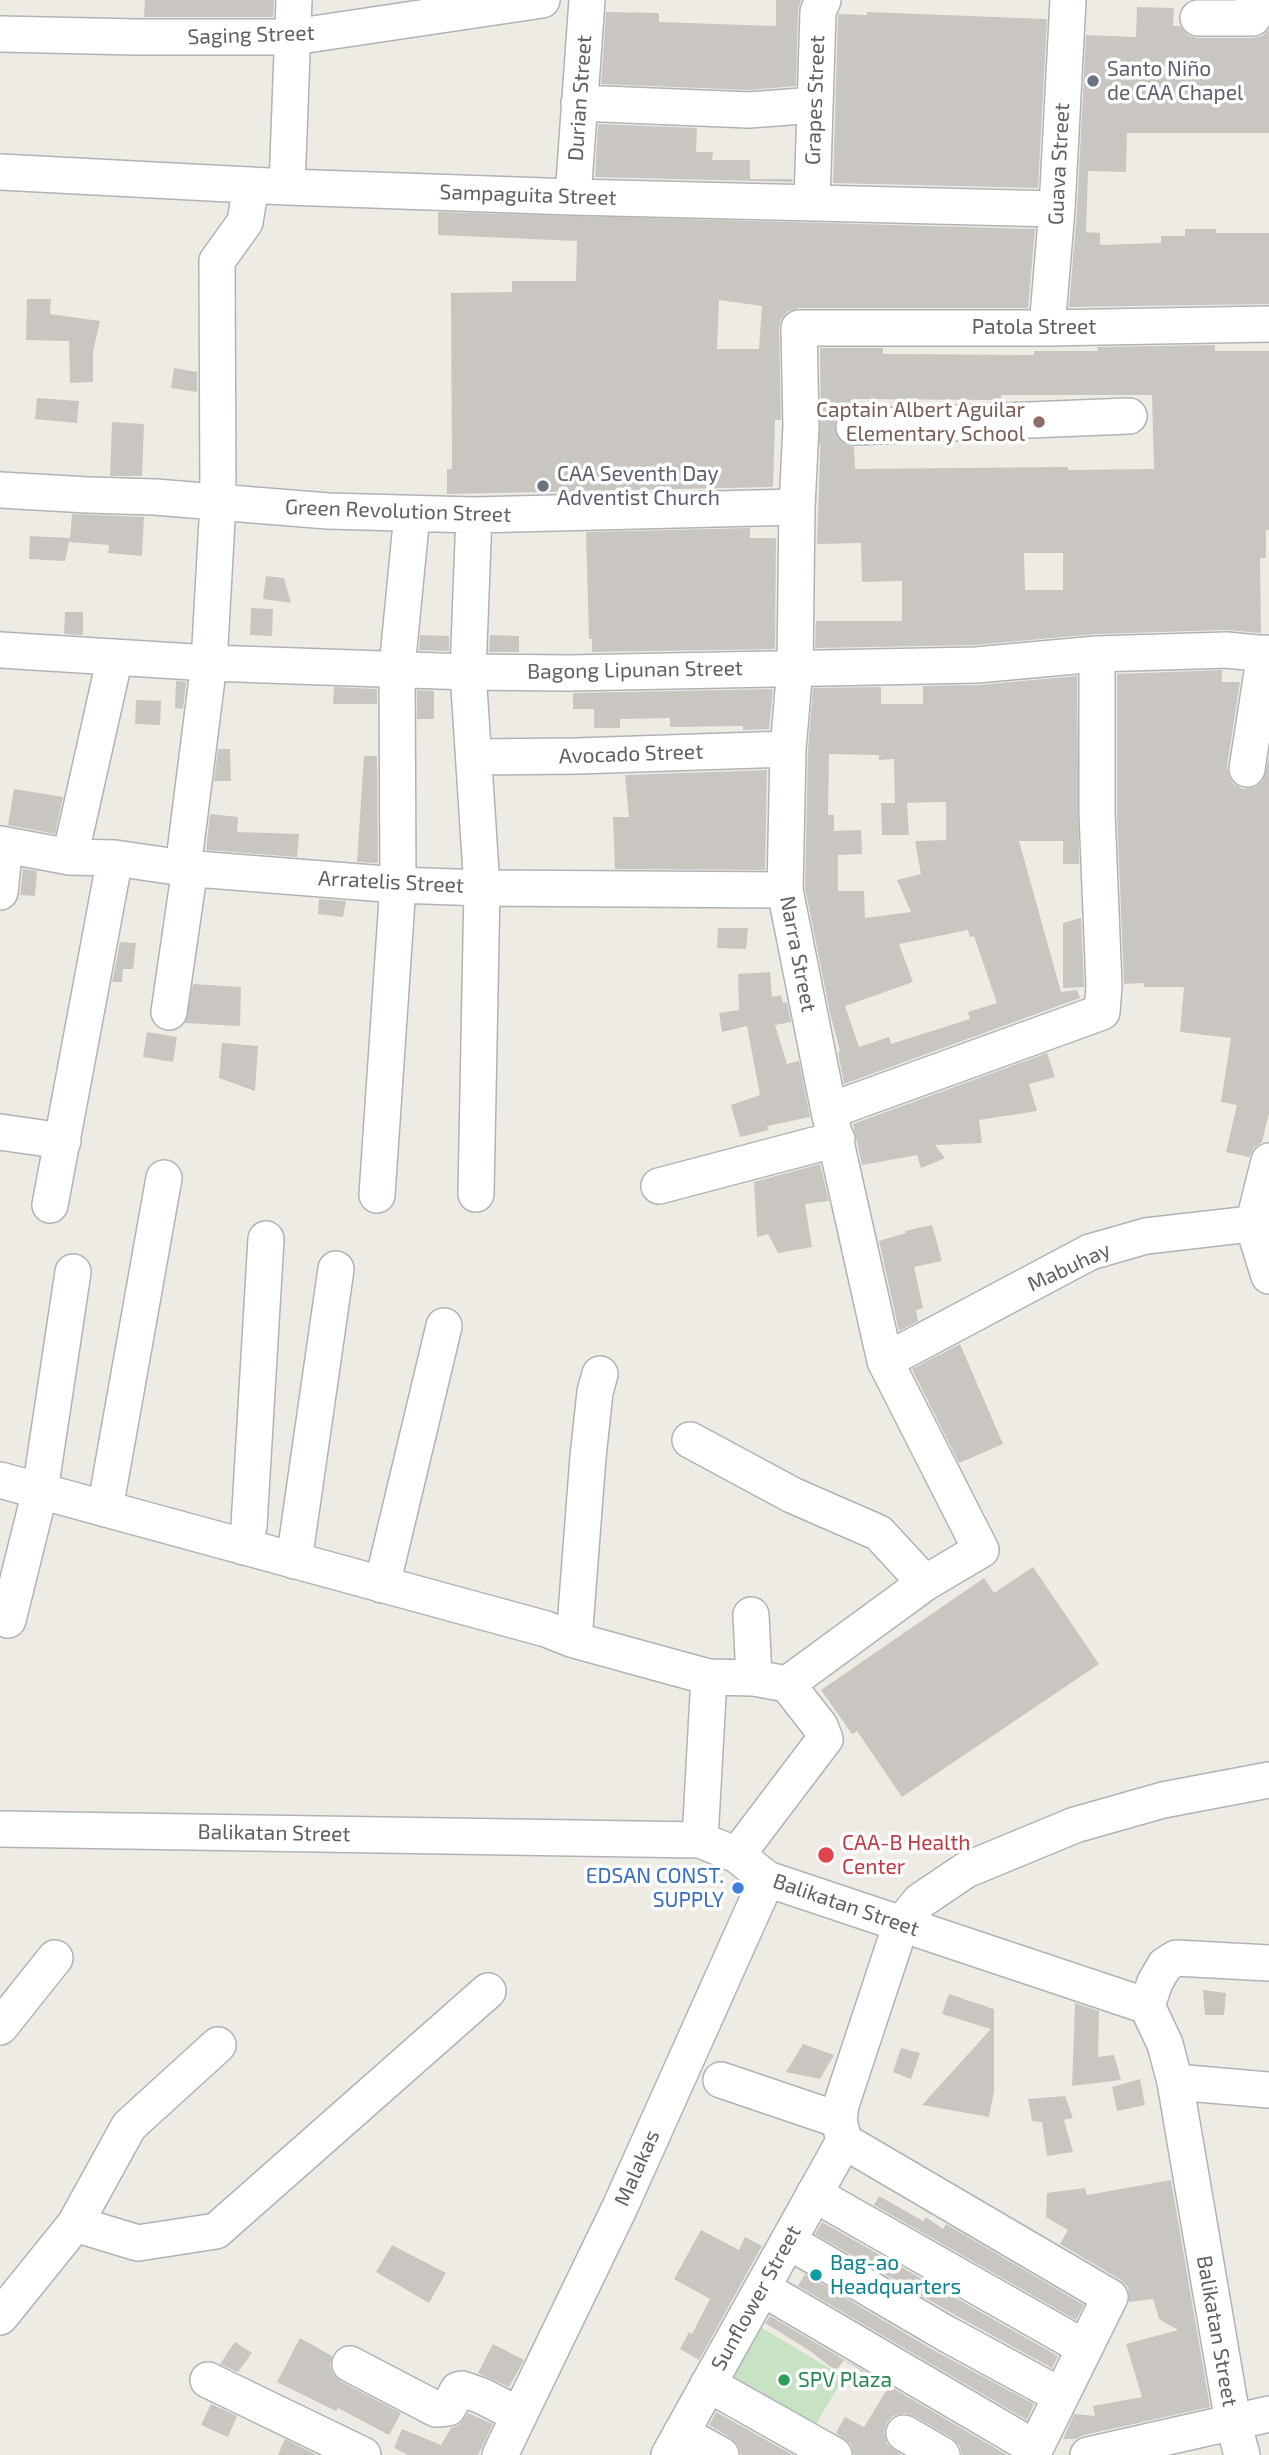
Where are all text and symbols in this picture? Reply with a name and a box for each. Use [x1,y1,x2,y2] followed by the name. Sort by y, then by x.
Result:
[187,20,315,50] street label: Saging Street
[563,34,597,162] street label: Durian Street
[800,34,830,166] street label: Grapes Street
[1107,56,1243,106] place label: Santo Niño de CAA Chapel
[1085,73,1101,89] marker: Santo Niño de CAA Chapel
[1043,102,1075,226] street label: Guava Street
[439,179,617,211] street label: Sampaguita Street
[972,314,1096,340] street label: Patola Street
[816,397,1025,447] place label: Captain Albert Aguilar Elementary School
[1031,414,1047,430] marker: Captain Albert Aguilar Elementary School
[557,461,720,511] place label: CAA Seventh Day Adventist Church
[535,478,551,494] marker: CAA Seventh Day Adventist Church
[284,494,512,528] street label: Green Revolution Street
[527,656,743,684] street label: Bagong Lipunan Street
[558,739,704,769] street label: Avocado Street
[318,866,464,898] street label: Arratelis Street
[774,894,822,1014] street label: Narra Street
[1023,1237,1115,1297] street label: Mabuhay
[197,1819,351,1847] street label: Balikatan Street
[842,1830,970,1880] place label: CAA-B Health Center
[816,1845,836,1865] marker: CAA-B Health Center
[586,1863,724,1913] place label: EDSAN CONST. SUPPLY
[770,1868,922,1942] street label: Balikatan Street
[730,1880,746,1896] marker: EDSAN CONST. SUPPLY
[609,2126,665,2210] street label: Malakas
[706,2221,806,2375] street label: Sunflower Street
[830,2250,961,2300] place label: Bag-ao Headquarters
[1191,2253,1243,2409] street label: Balikatan Street
[808,2267,824,2283] marker: Bag-ao Headquarters
[798,2367,892,2393] place label: SPV Plaza
[776,2372,792,2388] marker: SPV Plaza

